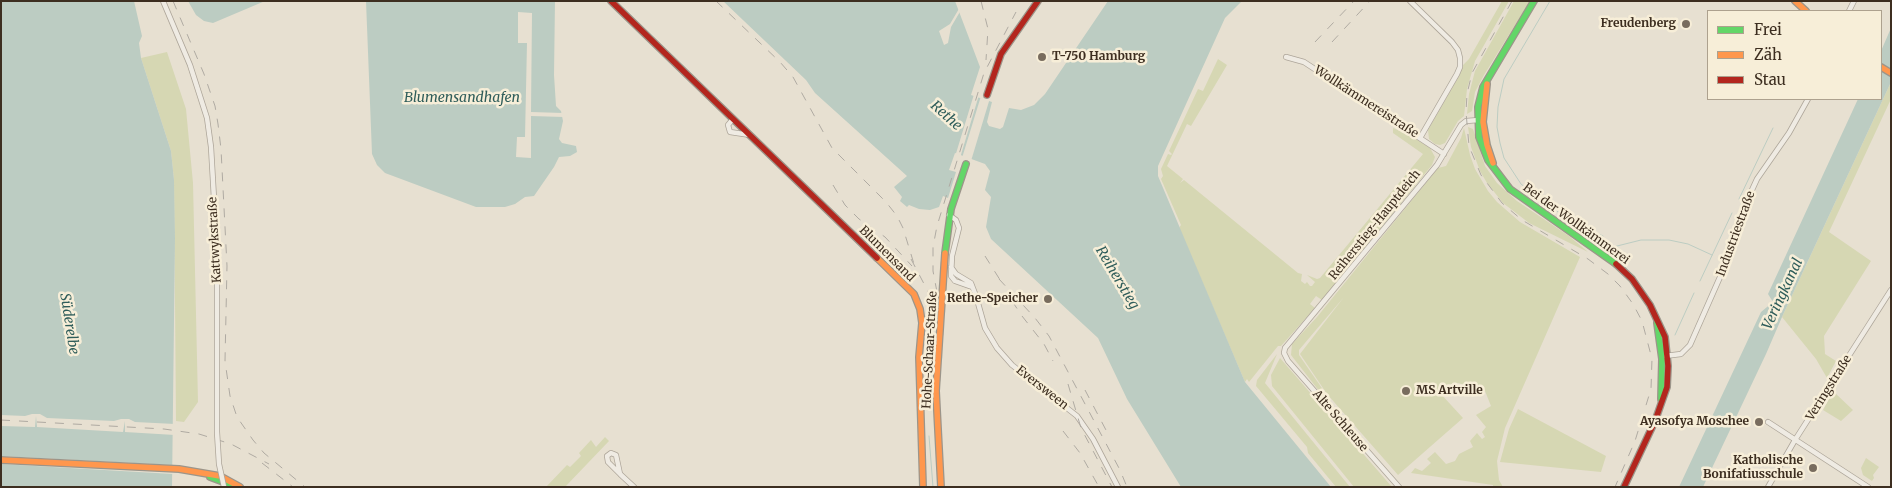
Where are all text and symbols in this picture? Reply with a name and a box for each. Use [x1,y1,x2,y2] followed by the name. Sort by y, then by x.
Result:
[1707,10,1882,100] legend
[1600,17,1676,31] place label: Freudenberg
[1680,18,1692,30] marker: Freudenberg
[1754,20,1782,39] text: Frei
[1754,45,1782,64] text: Zäh
[1052,50,1145,64] place label: T-750 Hamburg
[1036,51,1048,63] marker: T-750 Hamburg
[1311,63,1421,141] street label: Wollkämmereistraße
[1754,70,1786,89] text: Stau
[404,90,520,106] water label: Blumensandhafen
[927,98,965,134] water label: Rethe
[1326,167,1424,283] street label: Reiherstieg-Hauptdeich
[1520,180,1632,268] street label: Bei der Wollkämmerei
[1714,189,1758,279] street label: Industriestraße
[206,197,224,283] street label: Kattwykstraße
[856,223,918,285] street label: Blumensand
[1092,243,1142,313] water label: Reiherstieg
[1759,256,1807,332] water label: Veringkanal
[920,291,940,409] street label: Hohe-Schaar-Straße
[56,292,82,356] water label: Süderelbe
[947,292,1038,306] place label: Rethe-Speicher
[1042,293,1054,305] marker: Rethe-Speicher
[1803,353,1855,423] street label: Veringstraße
[1013,363,1071,413] street label: Eversween
[1416,384,1483,398] place label: MS Artville
[1400,385,1412,397] marker: MS Artville
[1309,387,1371,455] street label: Alte Schleuse
[1640,415,1749,429] place label: Ayasofya Moschee
[1753,416,1765,428] marker: Ayasofya Moschee
[1703,454,1803,482] place label: Katholische Bonifatiusschule
[1807,462,1819,474] marker: Katholische Bonifatiusschule

